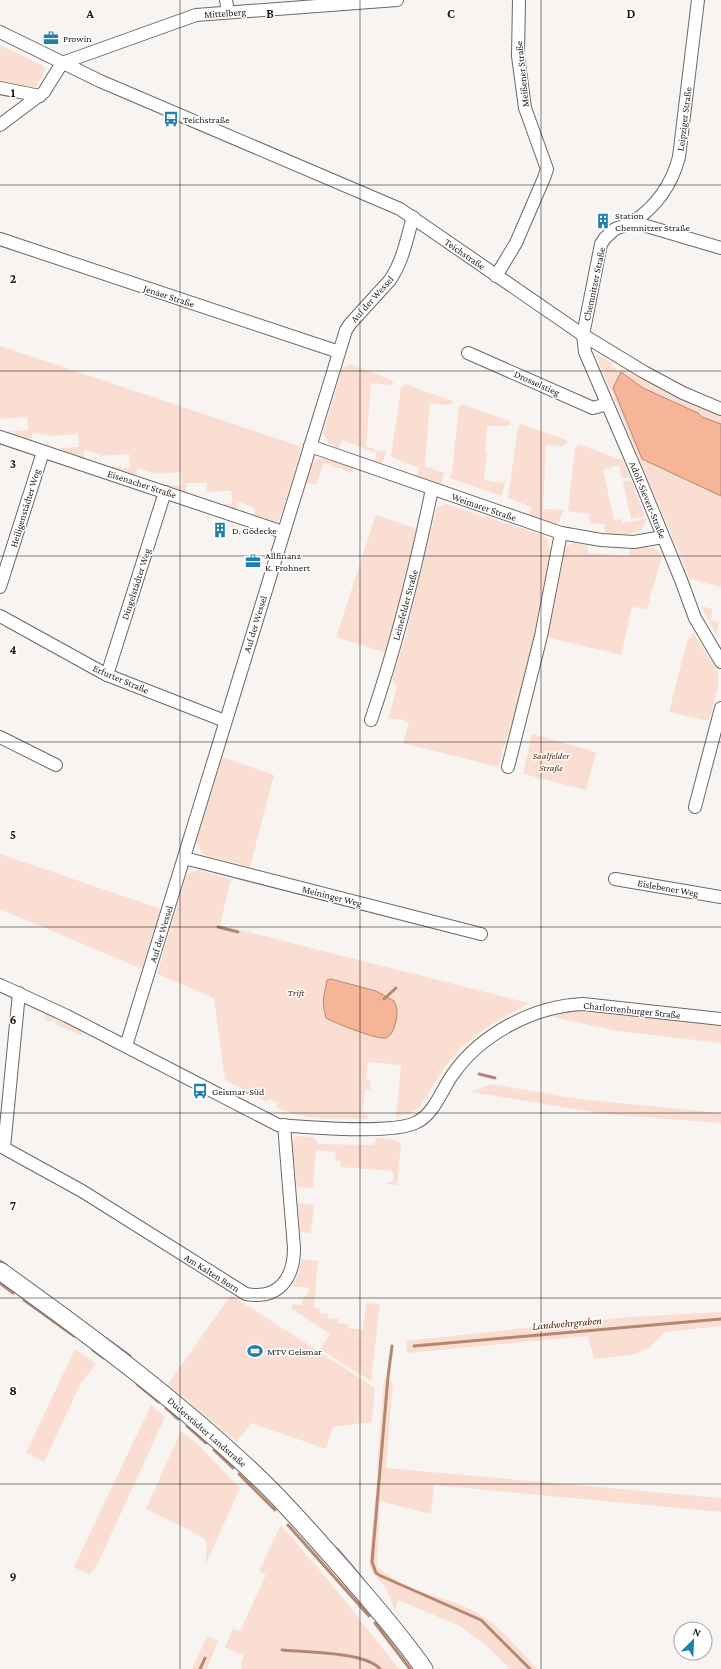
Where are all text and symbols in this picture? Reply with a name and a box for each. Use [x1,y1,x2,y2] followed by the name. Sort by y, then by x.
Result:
[85,6,94,21] text: A
[204,6,247,20] street label: Mittelberg
[266,6,274,21] text: B
[447,6,455,21] text: C
[627,6,636,21] text: D
[42,29,60,47] office icon: Prowin
[63,33,92,44] place label: Prowin
[513,40,531,108] street label: Meißener Straße
[11,85,16,100] text: 1
[675,86,693,152] street label: Leipziger Straße
[162,110,180,128] bus stop icon: Teichstraße
[183,114,230,125] place label: Teichstraße
[615,210,691,233] place label: Station Chemnitzer Straße
[594,212,612,230] building icon: Station Chemnitzer Straße
[443,236,488,272] street label: Teichstraße
[581,246,607,322] street label: Chemnitzer Straße
[10,271,17,286] text: 2
[348,273,396,325] street label: Auf der Wessel
[141,282,197,310] street label: Jenaer Straße
[512,368,562,398] street label: Drosselstieg
[10,456,16,471] text: 3
[628,460,669,541] street label: Adolf-Sievert-Straße
[8,467,42,549] street label: Heiligenstädter Weg
[106,468,178,500] street label: Eisenacher Straße
[450,491,518,523] street label: Weimarer Straße
[211,521,229,539] building icon: D. Gödecke
[232,525,277,536] place label: D. Gödecke
[119,547,153,621] street label: Dingelstädter Weg
[265,550,311,573] place label: Allfinanz K. Frohnert
[244,552,262,570] office icon: Allfinanz K. Frohnert
[390,568,420,642] street label: Leinefelder Straße
[241,594,269,654] street label: Auf der Wessel
[9,642,17,657] text: 4
[91,662,151,696] street label: Erfurter Straße
[532,750,570,773] park label: Saalfelder Straße
[10,827,16,842] text: 5
[637,877,699,899] street label: Eislebener Weg
[301,883,363,909] street label: Meininger Weg
[147,904,175,964] street label: Auf der Wessel
[287,987,306,998] park label: Trift
[583,999,682,1021] street label: Charlottenburger Straße
[9,1012,17,1027] text: 6
[191,1082,209,1100] bus stop icon: Geismar-Süd
[212,1086,265,1097] place label: Geismar-Süd
[10,1198,16,1213] text: 7
[182,1252,242,1295] street label: Am Kalten Born
[532,1314,603,1333] water label: Landwehrgraben
[246,1342,264,1360] sports icon: MTV Geismar
[267,1346,322,1357] place label: MTV Geismar
[9,1383,17,1398] text: 8
[165,1395,249,1470] street label: Duderstädter Landstraße
[9,1569,17,1584] text: 9
[673,1621,713,1661] north arrow
[691,1625,703,1639] text: N

